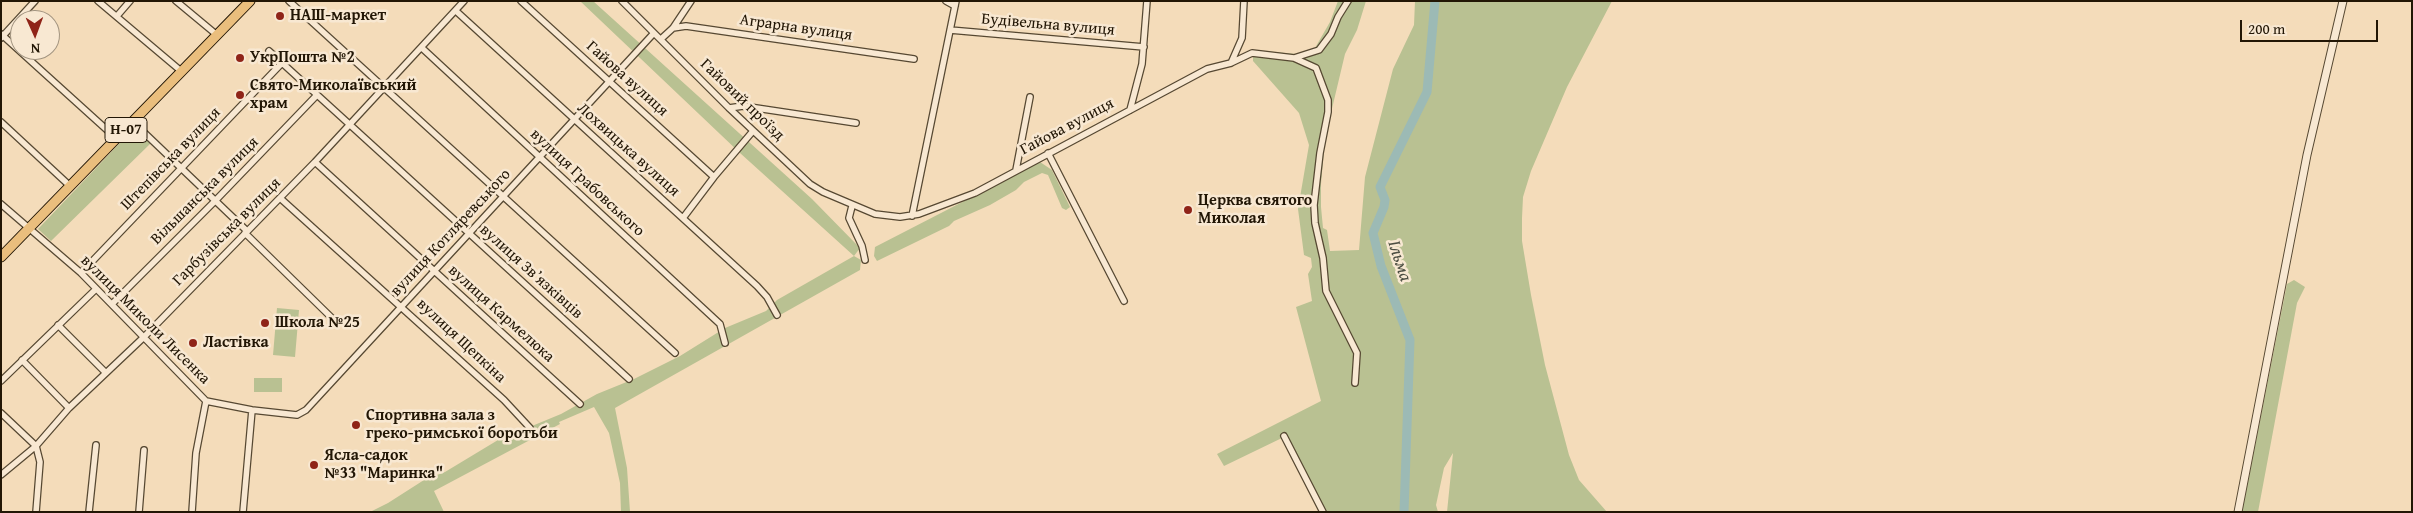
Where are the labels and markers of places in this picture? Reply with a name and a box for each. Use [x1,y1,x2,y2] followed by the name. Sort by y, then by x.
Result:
[290,6,386,26] place label: НАШ-маркет
[274,10,286,22] marker: НАШ-маркет
[250,48,355,68] place label: УкрПошта №2
[234,52,246,64] marker: УкрПошта №2
[250,76,417,114] place label: Свято-Миколаївський храм
[234,89,246,101] marker: Свято-Миколаївський храм
[1198,191,1312,229] place label: Церква святого Миколая
[1182,204,1194,216] marker: Церква святого Миколая
[275,313,360,333] place label: Школа №25
[259,317,271,329] marker: Школа №25
[203,333,269,353] place label: Ластівка
[187,337,199,349] marker: Ластівка
[366,406,558,444] place label: Спортивна зала з греко-римської боротьби
[350,419,362,431] marker: Спортивна зала з греко-римської боротьби
[324,446,443,484] place label: Ясла-садок №33 "Маринка"
[308,459,320,471] marker: Ясла-садок №33 "Маринка"

